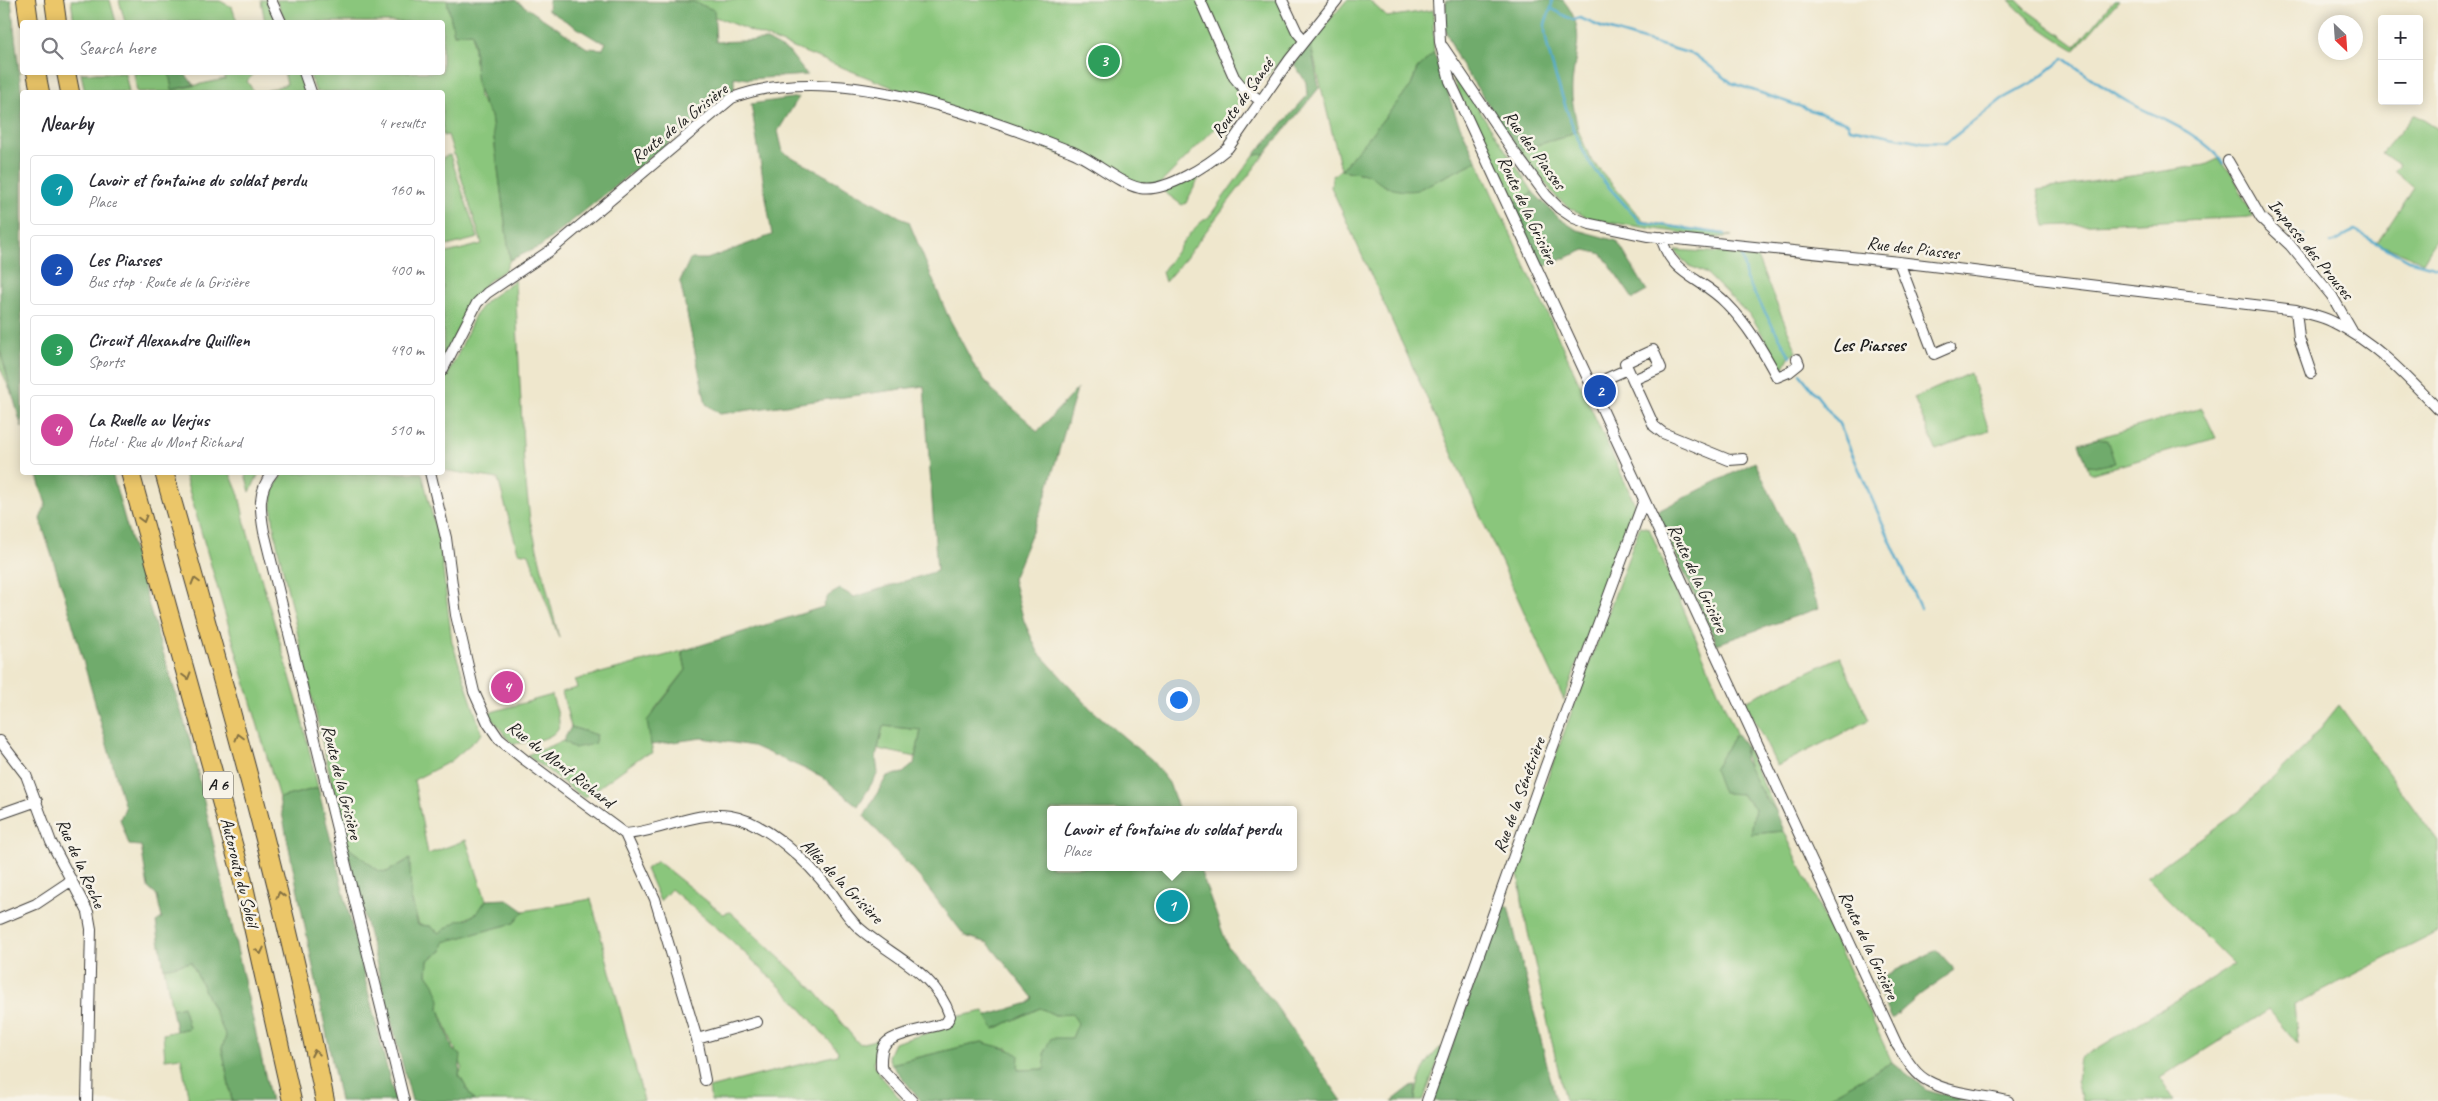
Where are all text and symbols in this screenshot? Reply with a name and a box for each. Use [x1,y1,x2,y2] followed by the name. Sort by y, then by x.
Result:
[2318,15,2363,60] north arrow
[2378,15,2423,105] map controls
[2378,15,2423,60] button: +
[20,20,445,75] search box
[38,34,66,62] icon: search
[78,36,155,60] text: Search here
[1088,42,1120,80] pin: 3
[1206,52,1280,142] street label: Route de Sancé
[2378,60,2423,105] button: −
[626,78,733,168] street label: Route de la Grisière
[1499,106,1572,196] street label: Rue des Piasses
[40,110,93,136] text: Nearby
[378,113,425,133] text: 4 results
[1493,152,1563,269] street label: Route de la Grisière
[88,168,306,192] text: Lavoir et fontaine du soldat perdu
[53,180,61,200] text: 1
[390,180,424,200] text: 160 m
[88,192,116,212] text: Place
[2263,194,2360,305] street label: Impasse des Prouses
[1866,231,1962,265] street label: Rue des Piasses
[88,248,161,272] text: Les Piasses
[53,260,61,280] text: 2
[390,260,424,280] text: 400 m
[88,272,249,292] text: Bus stop · Route de la Grisière
[88,328,250,352] text: Circuit Alexandre Quillien
[1833,333,1908,357] district label: Les Piasses
[53,340,61,360] text: 3
[390,340,424,360] text: 490 m
[88,352,124,372] text: Sports
[1584,372,1616,410] pin: 2
[88,408,209,432] text: La Ruelle au Verjus
[53,420,61,440] text: 4
[390,420,424,440] text: 510 m
[88,432,242,452] text: Hotel · Rue du Mont Richard
[137,515,148,524] one-way arrow
[1663,520,1733,637] street label: Route de la Grisière
[190,576,201,585] one-way arrow
[491,668,523,706] pin: 4
[182,671,192,679] one-way arrow
[1166,687,1192,713] your location
[503,715,621,814] street label: Rue du Mont Richard
[317,723,367,842] street label: Route de la Grisière
[1488,733,1550,856] street label: Rue de la Sénétrière
[234,734,244,742] one-way arrow
[203,772,233,798] road number: A 6
[1047,806,1297,871] popup
[52,815,111,912] street label: Rue de la Roche
[216,815,265,932] street label: Autoroute du Soleil
[1063,817,1281,841] text: Lavoir et fontaine du soldat perdu
[796,834,889,929] street label: Allée de la Grisière
[1063,841,1091,861] text: Place
[1156,887,1188,925] pin: 1
[1834,887,1904,1004] street label: Route de la Grisière
[275,890,286,899] one-way arrow
[254,947,265,956] one-way arrow
[311,1049,321,1058] one-way arrow

